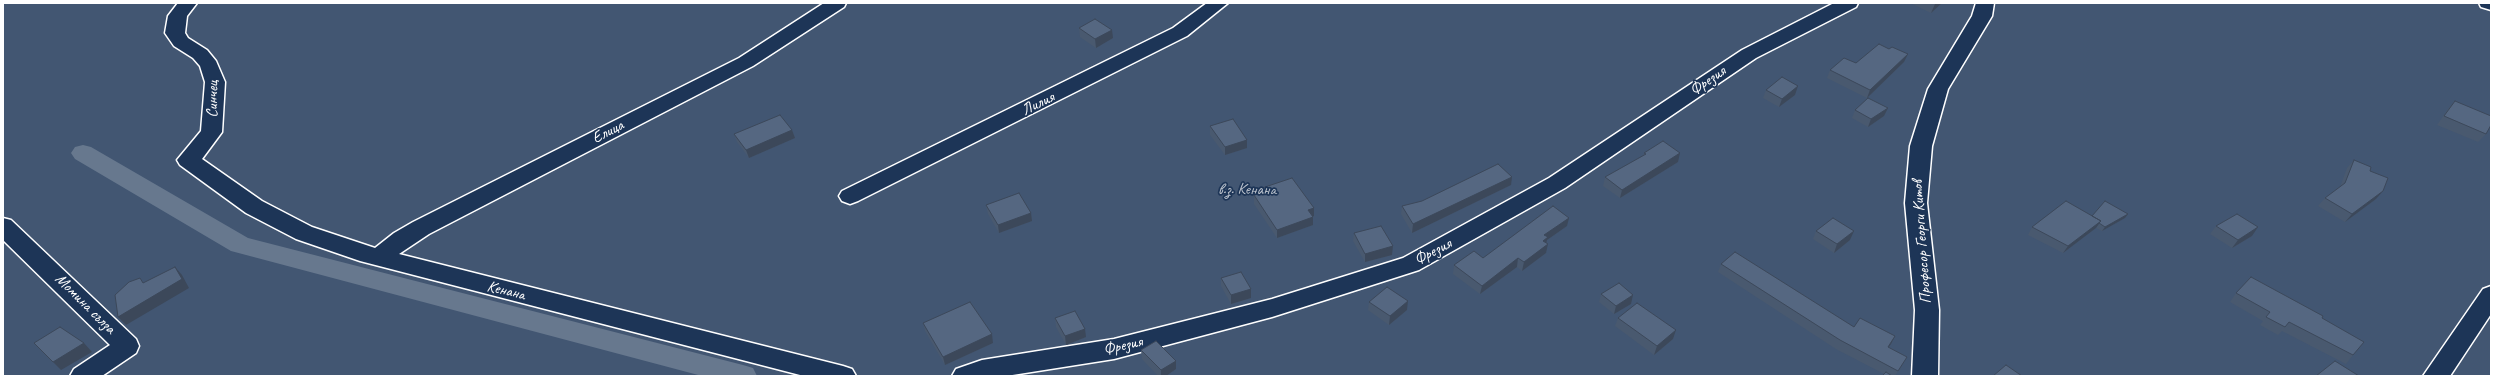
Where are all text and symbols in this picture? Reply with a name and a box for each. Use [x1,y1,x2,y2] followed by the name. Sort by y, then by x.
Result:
[1686,62,1730,100] street label: Фрезия
[203,80,223,118] street label: Синчец
[1018,88,1058,120] street label: Лилия
[589,116,627,148] street label: Елица
[1218,180,1276,200] park label: в.з. Кенана
[1908,180,1936,304] street label: Професор Георги Китов
[1411,235,1455,269] street label: Фрезия
[51,270,119,338] street label: Момина сълза
[485,277,527,305] street label: Кенана
[1102,332,1144,360] street label: Фрезия

